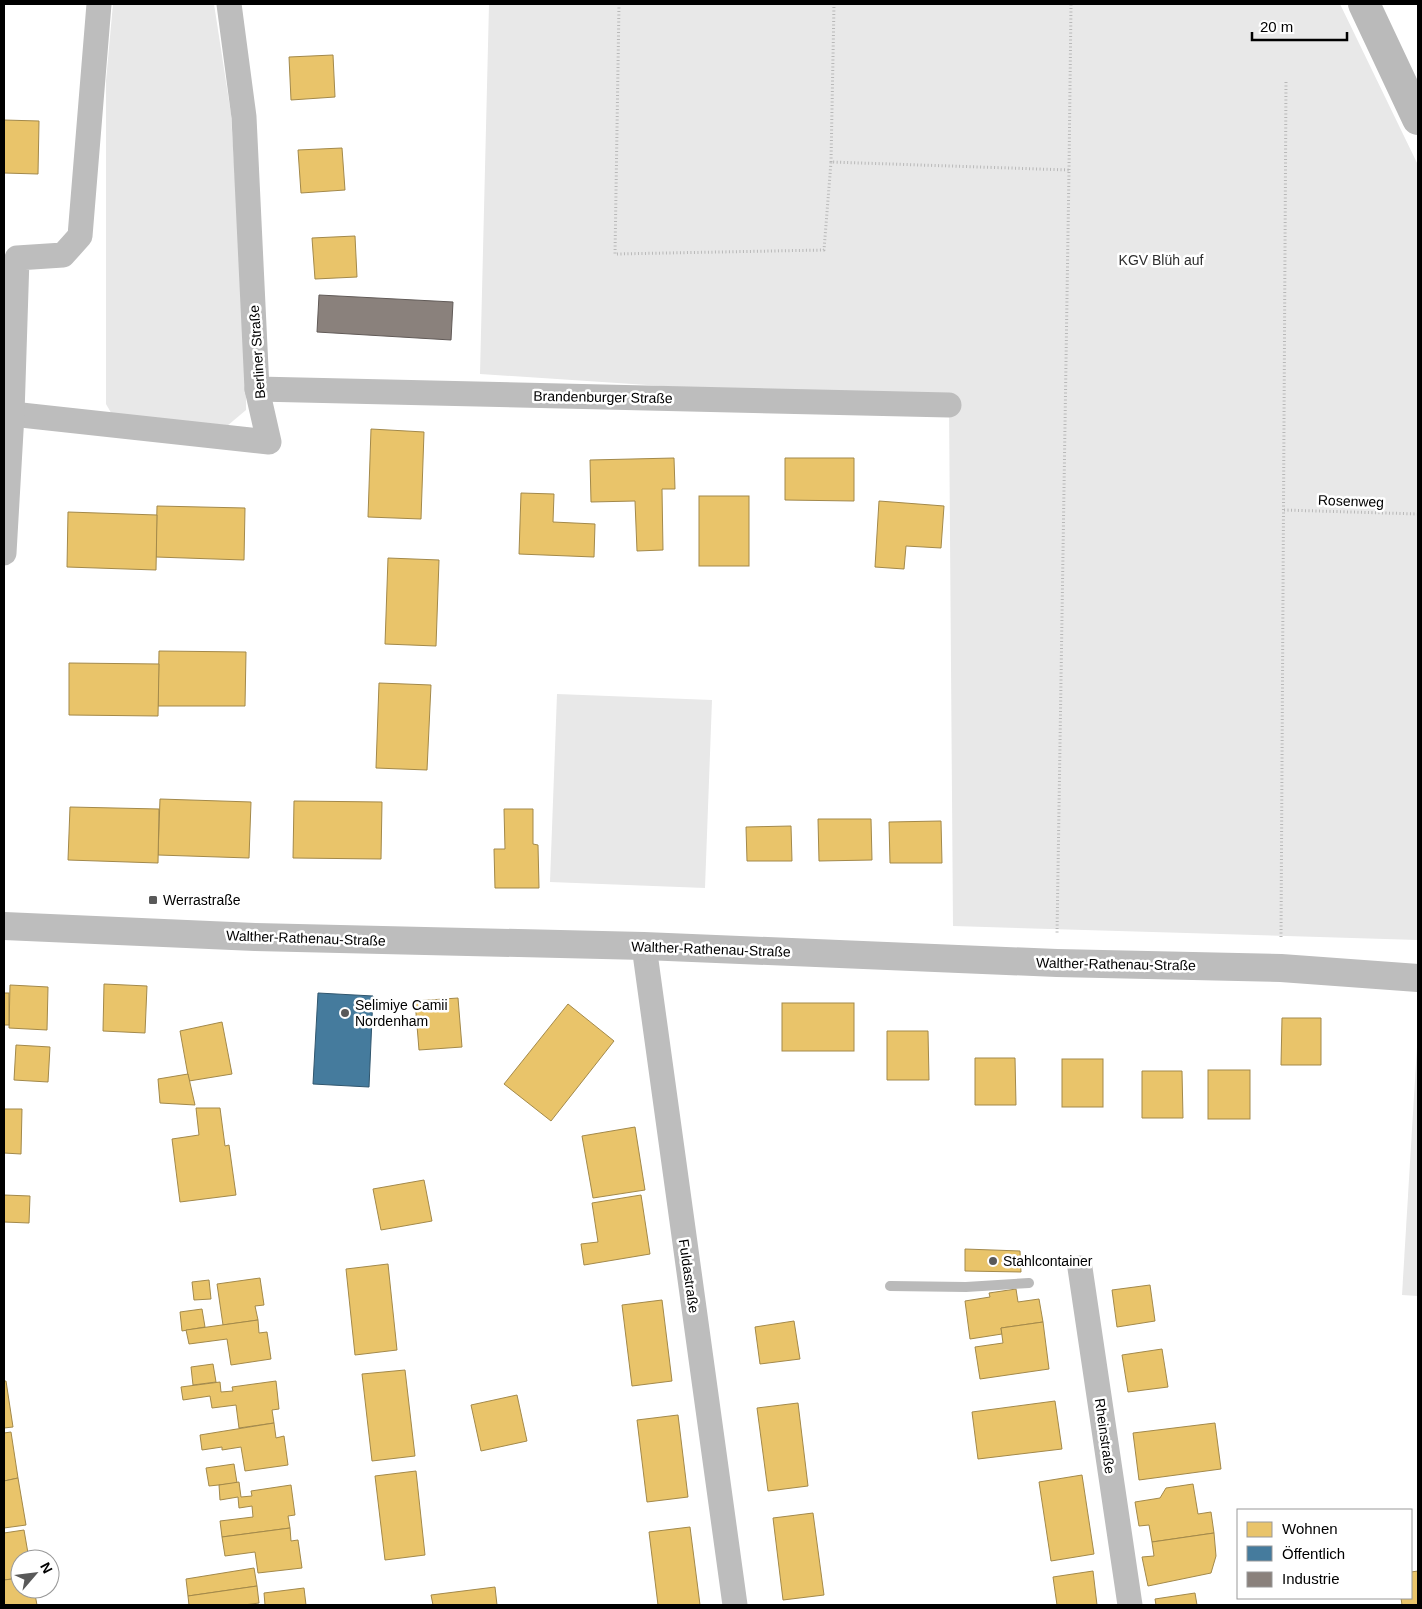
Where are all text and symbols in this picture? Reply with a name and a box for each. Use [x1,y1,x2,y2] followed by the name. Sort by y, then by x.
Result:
[1252,10,1347,42] scale bar
[1260,18,1293,35] text: 20 m
[1119,252,1204,268] park label: KGV Blüh auf
[246,304,268,400] street label: Berliner Straße
[533,388,673,406] street label: Brandenburger Straße
[1318,492,1384,510] street label: Rosenweg
[163,892,241,908] place label: Werrastraße
[147,894,159,906] marker: Werrastraße
[226,927,386,949] street label: Walther-Rathenau-Straße
[631,938,791,960] street label: Walther-Rathenau-Straße
[1036,955,1196,973] street label: Walther-Rathenau-Straße
[355,997,448,1029] place label: Selimiye Camii Nordenham
[339,1007,351,1019] marker: Selimiye Camii Nordenham
[676,1238,702,1314] street label: Fuldastraße
[1003,1253,1093,1269] place label: Stahlcontainer
[987,1255,999,1267] marker: Stahlcontainer
[1092,1397,1118,1475] street label: Rheinstraße
[1237,1509,1412,1599] legend
[1282,1520,1338,1537] text: Wohnen
[1282,1545,1345,1562] text: Öffentlich
[10,1549,60,1599] north arrow
[37,1560,56,1576] text: N
[1282,1570,1340,1587] text: Industrie

